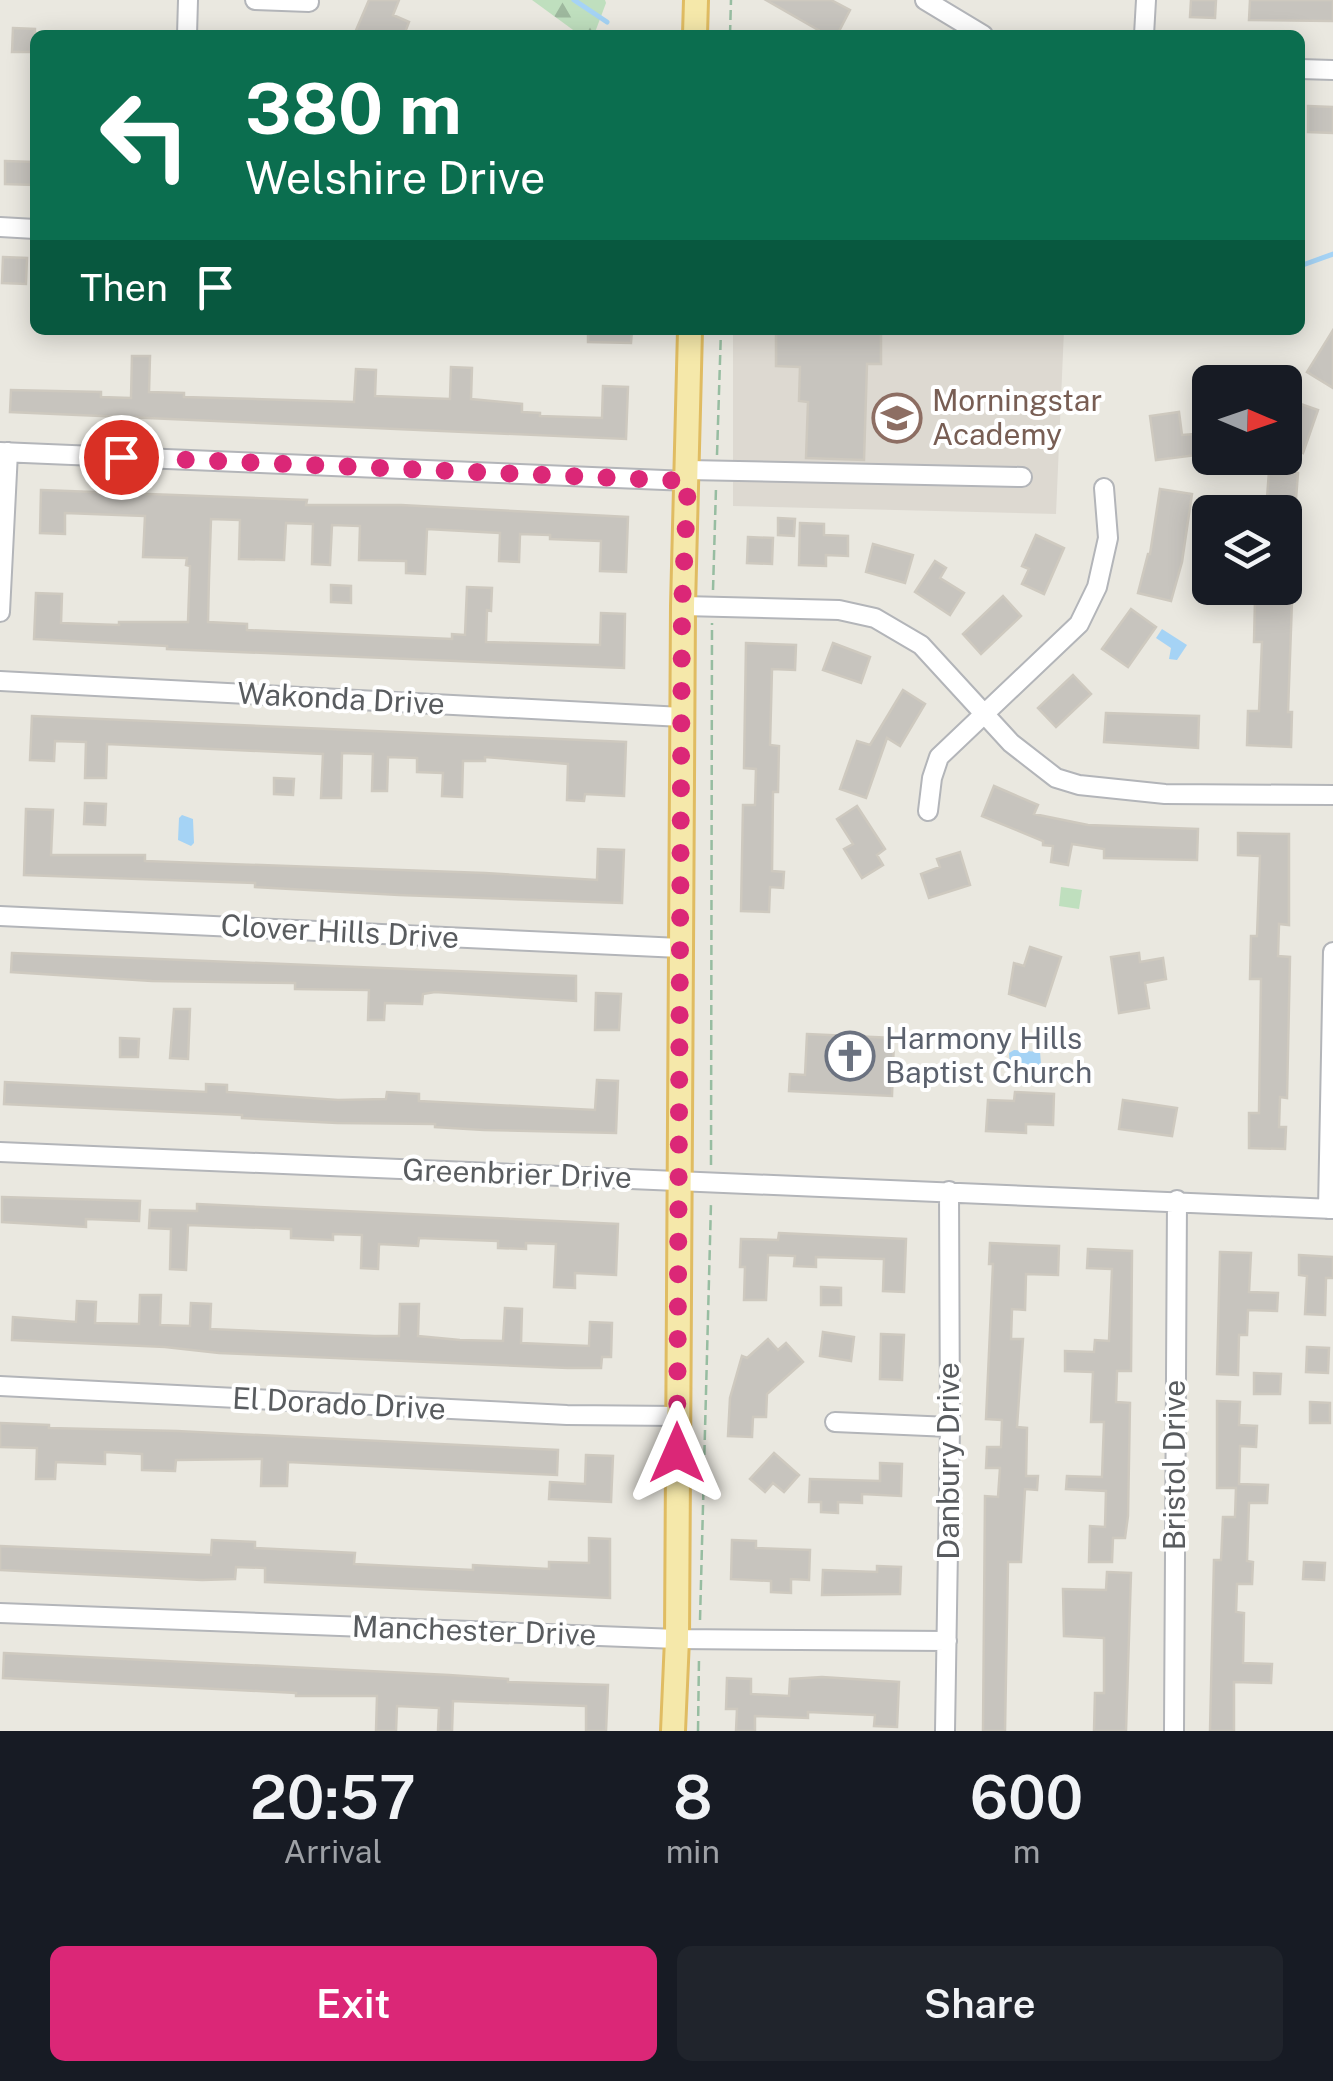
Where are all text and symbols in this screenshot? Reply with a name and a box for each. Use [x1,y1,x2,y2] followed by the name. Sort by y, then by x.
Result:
[245,67,462,150] text: 380 m
[80,70,210,200] icon: left
[245,151,546,204] text: Welshire Drive
[188,260,243,315] icon: arrive
[80,265,168,310] text: Then
[1192,365,1302,475] north arrow
[1192,365,1302,605] map controls
[932,382,1102,452] place label: Morningstar Academy
[871,392,923,444] school or university icon: Morningstar Academy
[79,415,164,500] pin
[94,430,149,485] icon: arrive
[1192,495,1302,605] button: layers
[236,675,446,721] street label: Wakonda Drive
[220,907,460,955] street label: Clover Hills Drive
[885,1020,1092,1090] place label: Harmony Hills Baptist Church
[824,1030,876,1082] church icon: Harmony Hills Baptist Church
[402,1151,632,1195] street label: Greenbrier Drive
[930,1362,966,1560] street label: Danbury Drive
[231,1379,447,1427] street label: El Dorado Drive
[1156,1380,1192,1550] street label: Bristol Drive
[625,1401,729,1505] position arrow
[351,1608,597,1652] street label: Manchester Drive
[250,1762,416,1833] text: 20:57
[673,1762,713,1833] text: 8
[970,1762,1083,1833] text: 600
[283,1833,382,1870] text: Arrival
[666,1833,720,1870] text: min
[1013,1833,1040,1870] text: m
[50,1946,657,2061] button: Exit
[677,1946,1283,2061] button: Share

